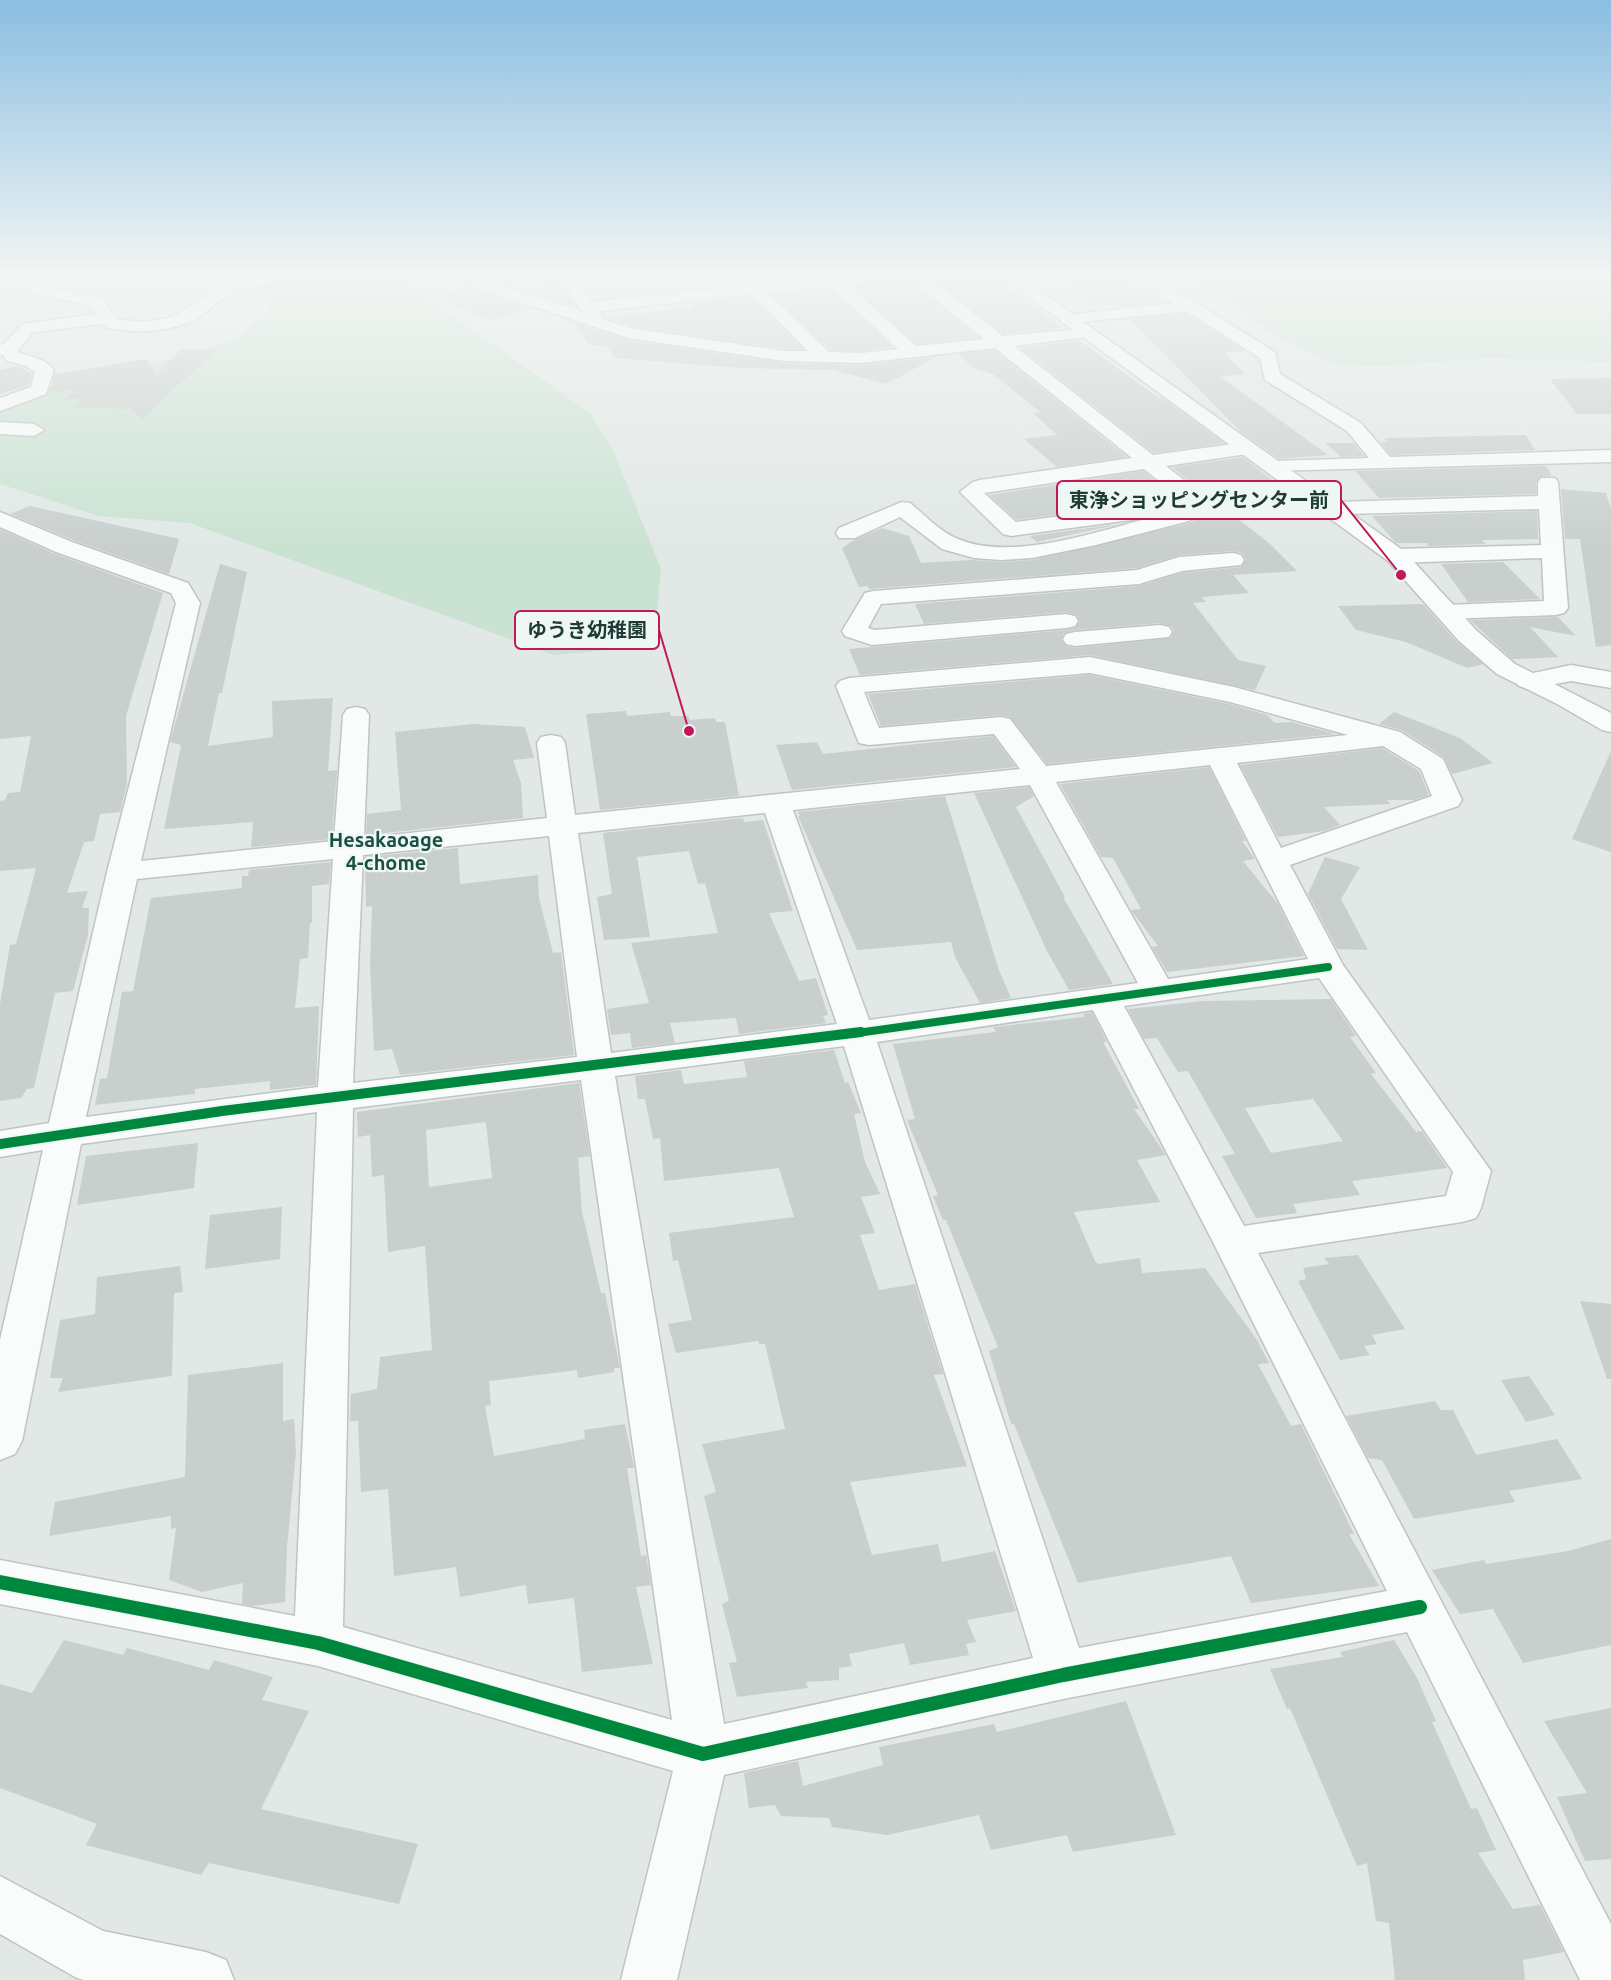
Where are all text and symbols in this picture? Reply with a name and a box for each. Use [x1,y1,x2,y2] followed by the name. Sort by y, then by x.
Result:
[1057,481,1341,519] callout: 東浄ショッピングセンター前
[1069,488,1329,511] text: 東浄ショッピングセンター前
[515,611,659,649] callout: ゆうき幼稚園
[527,618,647,641] text: ゆうき幼稚園
[329,828,443,874] district label: Hesakaoage 4-chome

